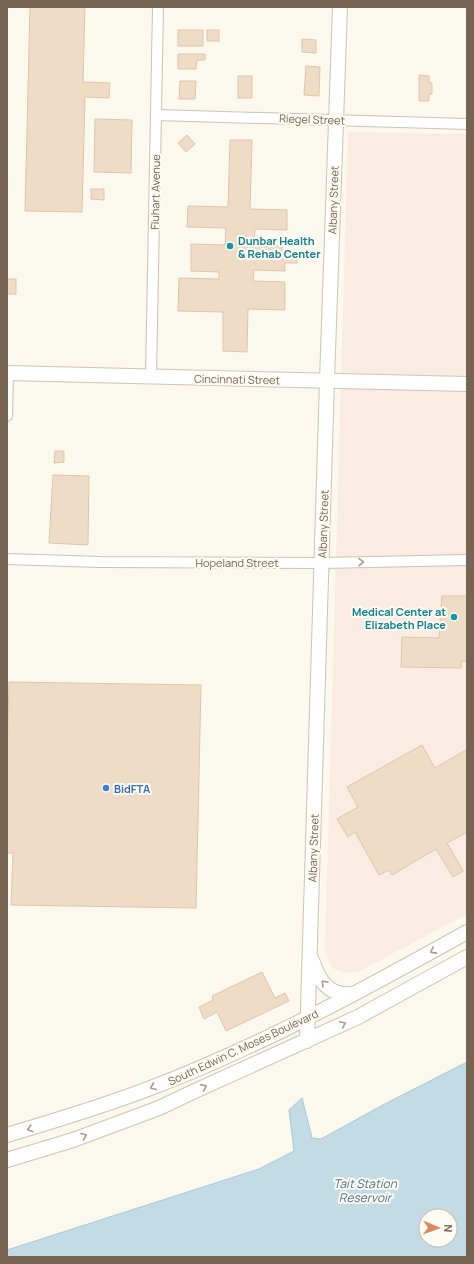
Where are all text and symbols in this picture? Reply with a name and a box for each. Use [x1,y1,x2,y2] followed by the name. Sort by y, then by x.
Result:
[279,110,345,128] street label: Riegel Street
[147,154,163,230] street label: Fluhart Avenue
[324,165,342,235] street label: Albany Street
[238,233,321,261] place label: Dunbar Health & Rehab Center
[225,241,235,251] marker: Dunbar Health & Rehab Center
[194,371,280,387] street label: Cincinnati Street
[314,489,332,559] street label: Albany Street
[195,555,279,570] street label: Hopeland Street
[358,558,364,566] one-way arrow
[352,604,446,632] place label: Medical Center at Elizabeth Place
[449,612,459,622] marker: Medical Center at Elizabeth Place
[114,781,151,796] place label: BidFTA
[101,783,111,793] marker: BidFTA
[304,813,322,883] street label: Albany Street
[430,946,437,953] one-way arrow
[321,980,329,988] one-way arrow
[166,1006,320,1088] street label: South Edwin C. Moses Boulevard
[338,1021,346,1029] one-way arrow
[150,1083,157,1091] one-way arrow
[200,1084,208,1092] one-way arrow
[27,1124,34,1133] one-way arrow
[80,1133,88,1141] one-way arrow
[333,1175,398,1206] water label: Tait Station Reservoir
[418,1208,458,1248] north arrow
[441,1224,456,1233] text: N

